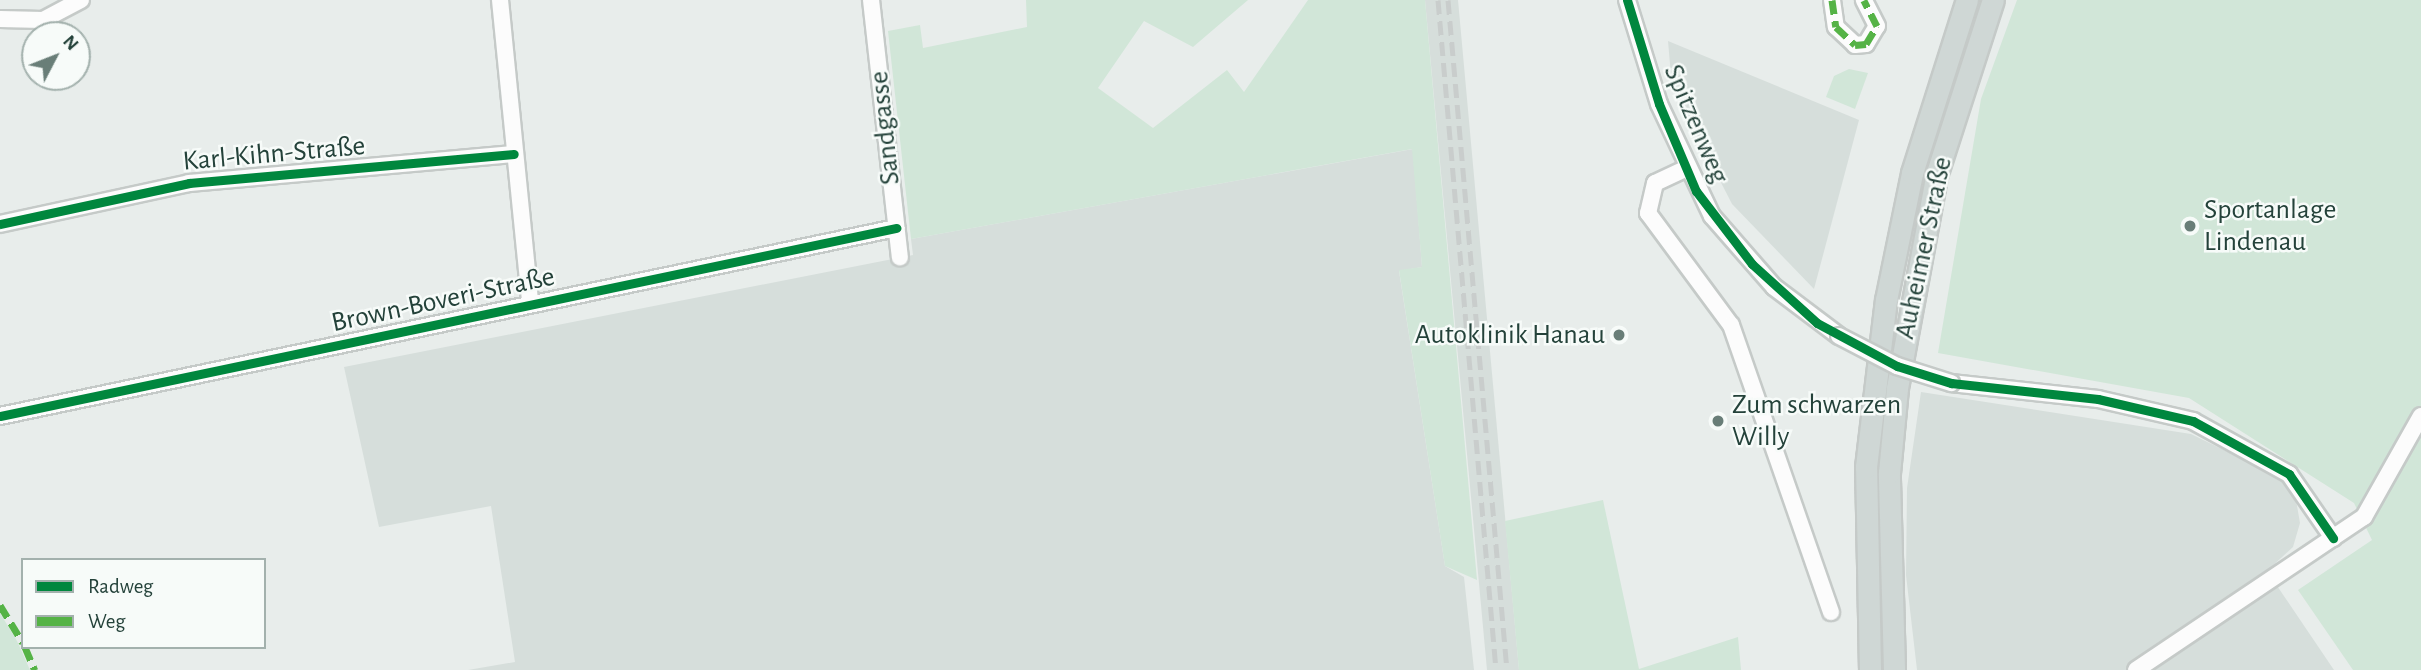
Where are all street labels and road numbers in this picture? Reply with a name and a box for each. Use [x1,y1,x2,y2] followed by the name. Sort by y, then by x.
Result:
[1656,59,1736,189] street label: Spitzenweg
[862,70,908,186] street label: Sandgasse
[181,129,367,179] street label: Karl-Kihn-Straße
[1888,154,1960,342] street label: Auheimer Straße
[328,260,558,340] street label: Brown-Boveri-Straße

